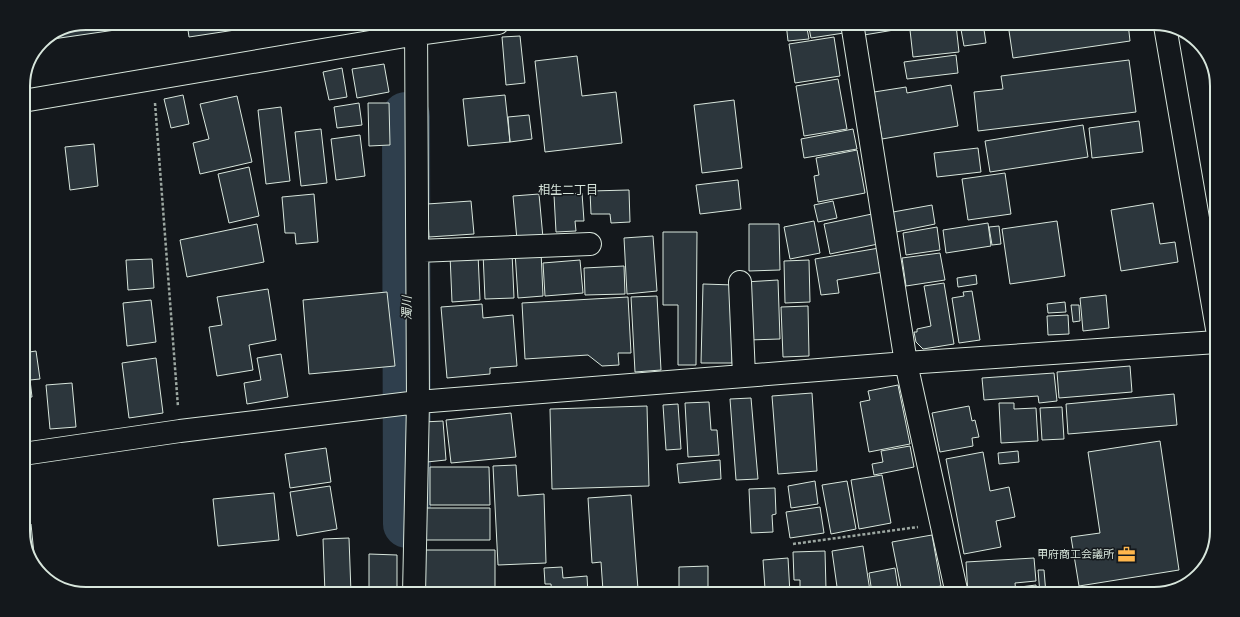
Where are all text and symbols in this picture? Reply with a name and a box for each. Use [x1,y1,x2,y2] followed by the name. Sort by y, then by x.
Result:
[538,183,598,196] district label: 相生二丁目
[400,294,413,320] water label: 濁川
[1117,544,1137,564] office icon: 甲府商工会議所
[1037,548,1115,560] place label: 甲府商工会議所

